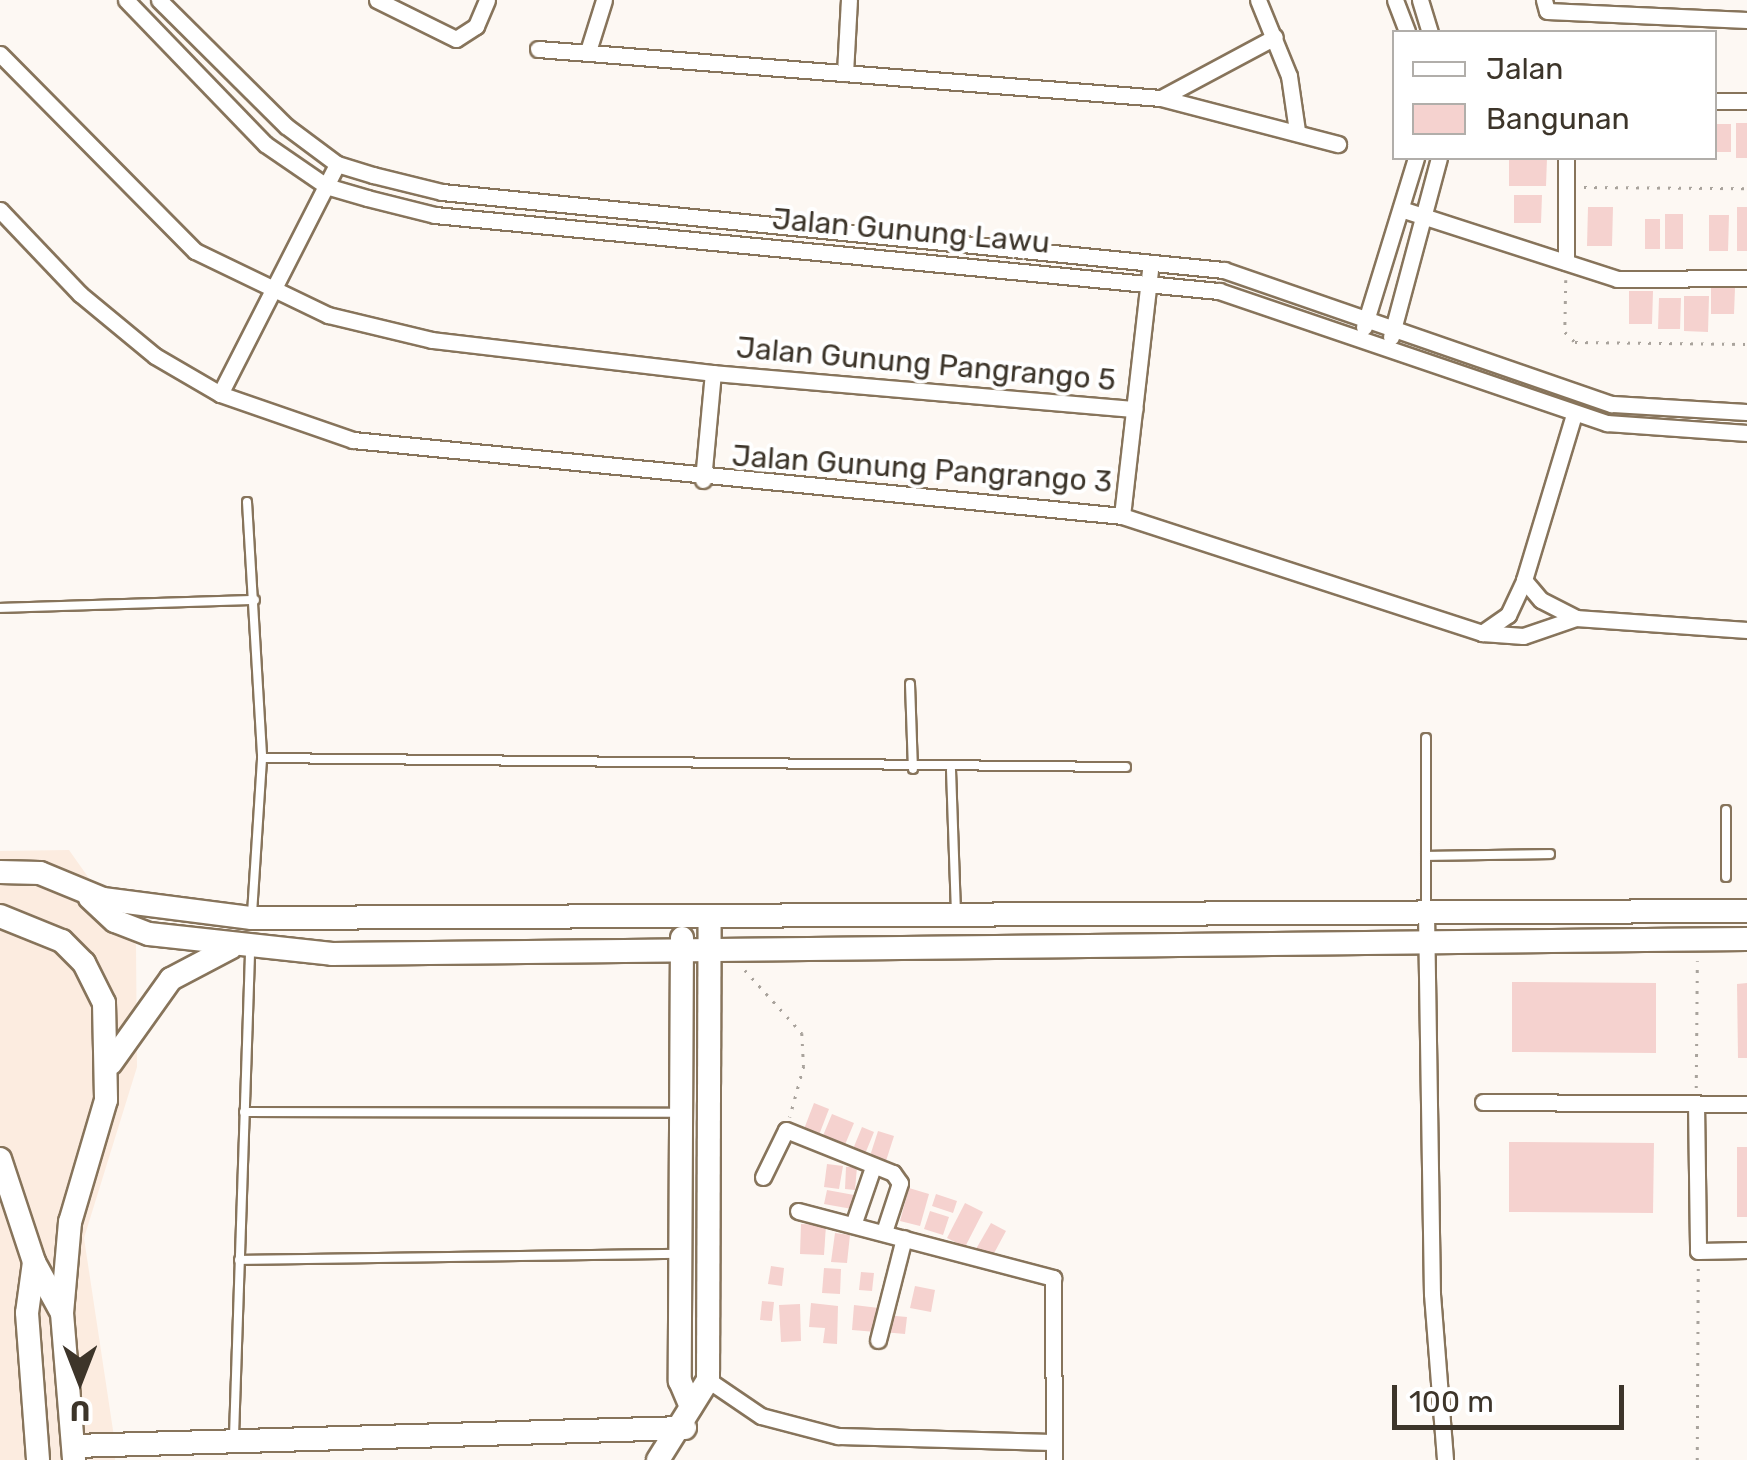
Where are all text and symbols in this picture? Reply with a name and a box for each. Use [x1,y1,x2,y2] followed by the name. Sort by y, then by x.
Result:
[1392,30,1717,160] legend
[1486,51,1564,87] text: Jalan
[1486,101,1630,137] text: Bangunan
[771,201,1051,261] street label: Jalan Gunung Lawu
[735,329,1117,399] street label: Jalan Gunung Pangrango 5
[731,438,1113,500] street label: Jalan Gunung Pangrango 3
[30,1330,130,1430] north arrow
[1397,1365,1630,1427] scale bar
[1409,1384,1494,1420] text: 100 m
[70,1394,90,1427] text: U

